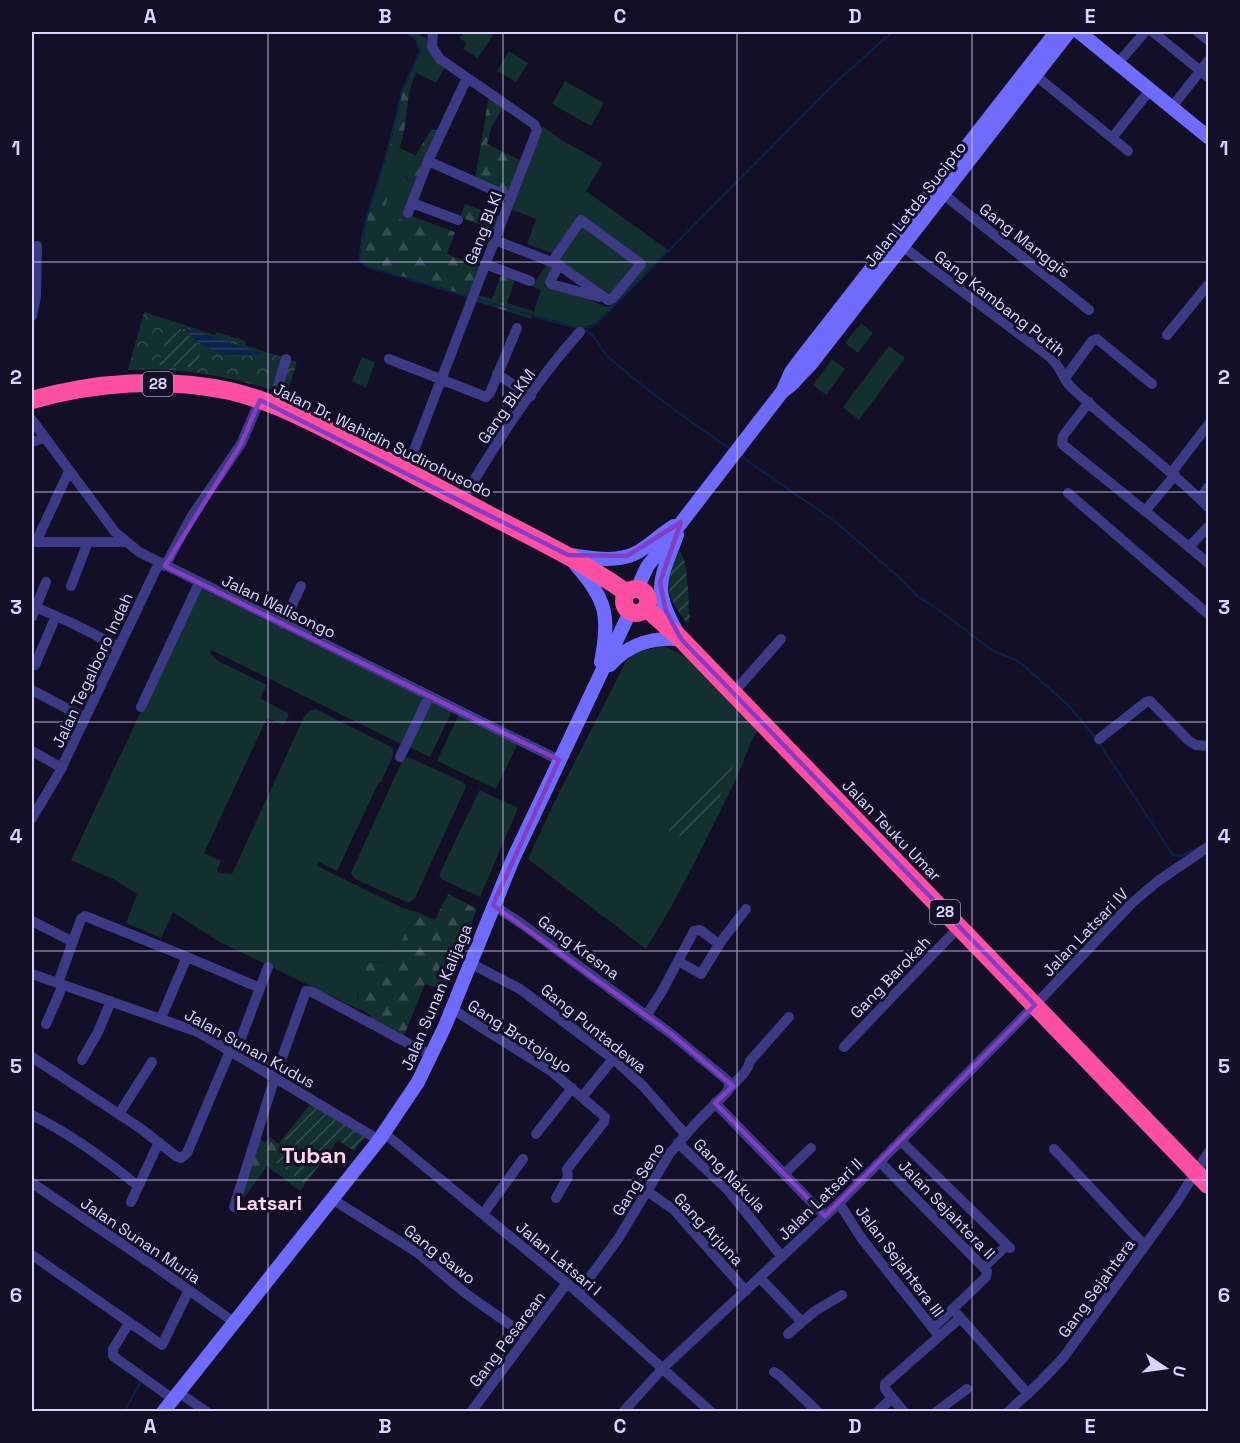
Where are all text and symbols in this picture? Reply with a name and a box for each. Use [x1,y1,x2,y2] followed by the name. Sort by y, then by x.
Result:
[144,3,157,29] text: A
[378,3,392,29] text: B
[614,3,627,29] text: C
[848,3,862,29] text: D
[1084,3,1096,29] text: E
[11,135,21,161] text: 1
[1219,135,1229,161] text: 1
[860,137,971,271] street label: Jalan Letda Sucipto
[460,189,507,268] street label: Gang BLKI
[975,198,1074,282] street label: Gang Manggis
[930,246,1070,361] street label: Gang Kambang Putih
[10,364,22,390] text: 2
[1218,364,1230,390] text: 2
[473,365,540,448] street label: Gang BLKM
[143,372,173,396] road number: 28
[270,378,496,503] street label: Jalan Dr. Wahidin Sudirohusodo
[218,570,339,643] street label: Jalan Walisongo
[47,589,138,751] street label: Jalan Tegalboro Indah
[10,594,22,620] text: 3
[1218,594,1230,620] text: 3
[837,775,946,886] street label: Jalan Teuku Umar
[10,823,23,849] text: 4
[1218,823,1231,849] text: 4
[1038,883,1133,981] street label: Jalan Latsari IV
[930,900,960,924] road number: 28
[534,911,624,984] street label: Gang Kresna
[396,921,477,1074] street label: Jalan Sunan Kalijaga
[846,932,935,1023] street label: Gang Barokah
[536,979,651,1078] street label: Gang Puntadewa
[464,995,576,1078] street label: Gang Brotojoyo
[181,1004,319,1093] street label: Jalan Sunan Kudus
[10,1053,22,1079] text: 5
[1218,1053,1230,1079] text: 5
[689,1134,770,1217] street label: Gang Nakula
[608,1139,669,1220] street label: Gang Seno
[281,1141,347,1169] district label: Tuban
[774,1154,867,1245] street label: Jalan Latsari II
[894,1155,1000,1264] street label: Jalan Sejahtera II
[669,1188,748,1270] street label: Gang Arjuna
[236,1190,302,1216] district label: Latsari
[77,1192,205,1288] street label: Jalan Sunan Muria
[851,1201,949,1321] street label: Jalan Sejahtera III
[511,1216,606,1300] street label: Jalan Latsari I
[400,1220,480,1289] street label: Gang Sawo
[1053,1235,1139,1342] street label: Gang Sejahtera
[10,1282,22,1308] text: 6
[1218,1282,1230,1308] text: 6
[465,1287,550,1391] street label: Gang Pesarean
[1135,1338,1195,1398] north arrow
[1168,1364,1191,1379] text: U
[144,1413,157,1439] text: A
[378,1413,392,1439] text: B
[614,1413,627,1439] text: C
[848,1413,862,1439] text: D
[1084,1413,1096,1439] text: E

